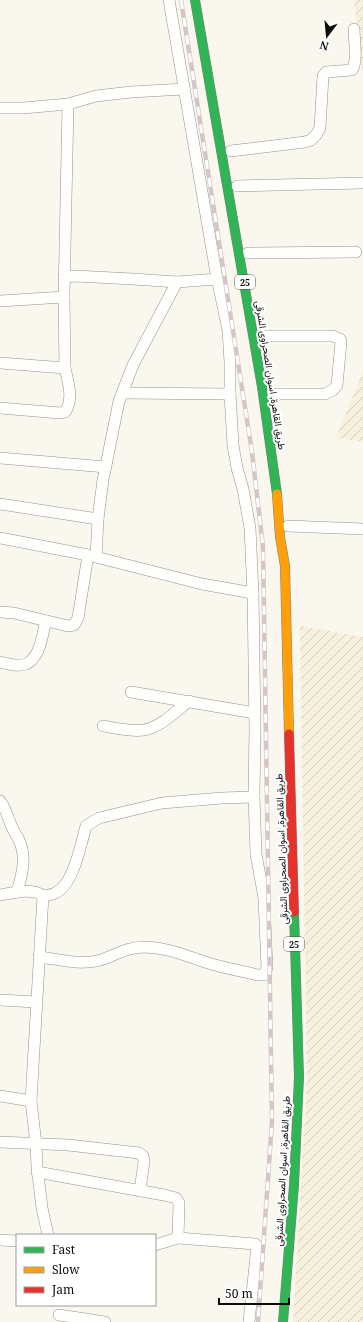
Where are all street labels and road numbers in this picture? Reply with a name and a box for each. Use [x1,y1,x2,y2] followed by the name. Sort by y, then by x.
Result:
[235,275,255,289] road number: 25
[252,299,290,451] street label: طريق القاهرة, اسوان الصحراوى الشرقى
[271,773,291,925] street label: طريق القاهرة, اسوان الصحراوى الشرقى
[284,937,304,951] road number: 25
[271,1095,293,1247] street label: طريق القاهرة, اسوان الصحراوى الشرقى

